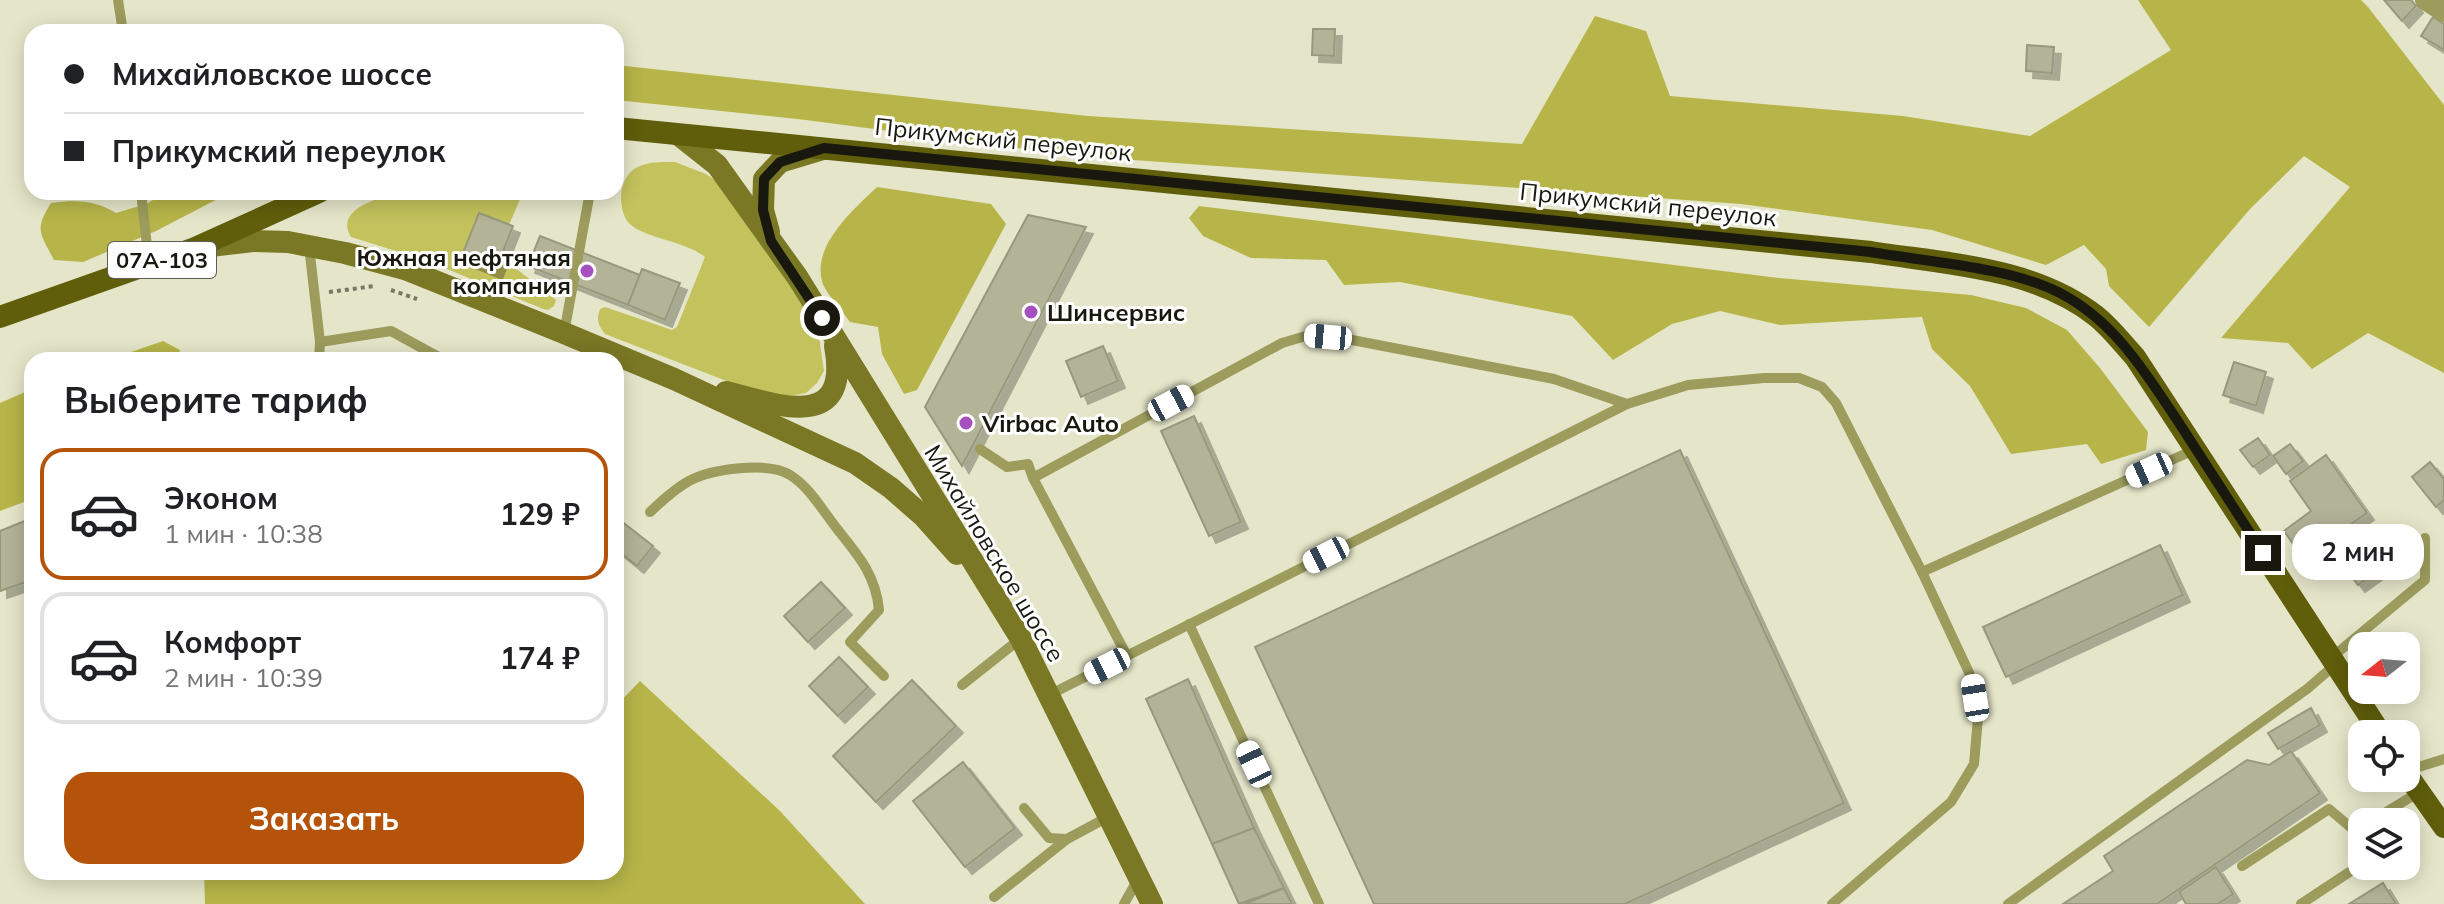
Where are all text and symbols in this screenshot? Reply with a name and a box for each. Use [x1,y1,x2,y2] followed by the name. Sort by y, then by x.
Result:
[112,55,432,93] text: Михайловское шоссе
[873,111,1133,167] street label: Прикумский переулок
[112,132,445,170] text: Прикумский переулок
[1518,176,1778,232] street label: Прикумский переулок
[108,242,216,278] road number: 07А-103
[357,242,571,300] place label: Южная нефтяная компания
[578,262,596,280] marker: Южная нефтяная компания
[1047,297,1185,327] place label: Шинсервис
[804,300,840,336] route start
[1022,303,1040,321] marker: Шинсервис
[1303,323,1353,351] car
[64,377,368,422] text: Выберите тариф
[1144,381,1198,425] car
[981,408,1119,438] place label: Virbac Auto
[957,414,975,432] marker: Virbac Auto
[918,439,1072,667] street label: Михайловское шоссе
[2122,449,2176,491] car
[68,478,140,550] icon: car
[164,479,278,517] text: Эконом
[500,495,580,533] text: 129 ₽
[164,517,323,550] text: 1 мин · 10:38
[2291,525,2423,581] callout: 2 мин
[1299,533,1353,577] car
[2245,535,2281,571] route end
[2322,535,2394,568] text: 2 мин
[68,622,140,694] icon: car
[164,623,301,661] text: Комфорт
[2348,632,2420,704] north arrow
[2348,632,2420,880] map controls
[500,639,580,677] text: 174 ₽
[1080,644,1134,688] car
[164,661,323,694] text: 2 мин · 10:39
[1959,672,1991,724] car
[2348,720,2420,792] button: locate
[1233,737,1275,791] car
[64,772,584,864] button: Заказать
[2348,808,2420,880] button: layers

